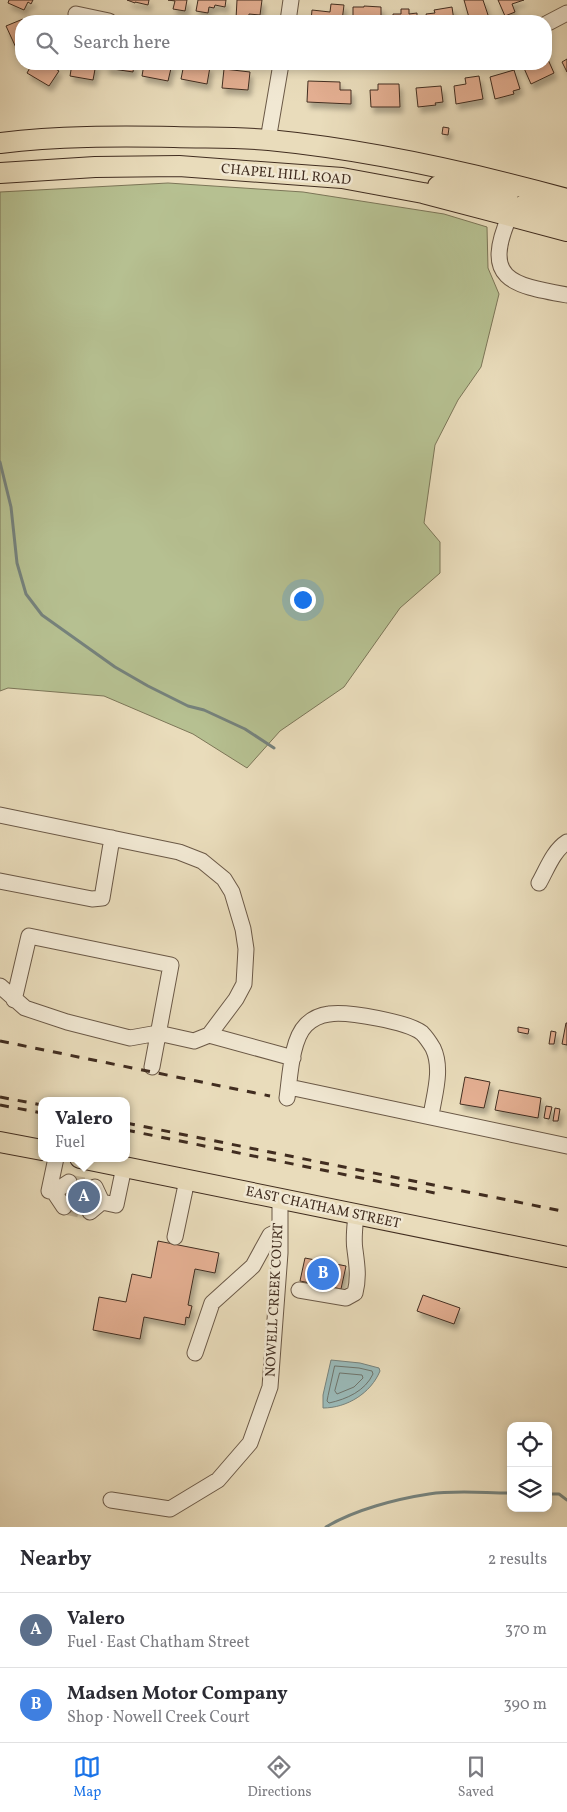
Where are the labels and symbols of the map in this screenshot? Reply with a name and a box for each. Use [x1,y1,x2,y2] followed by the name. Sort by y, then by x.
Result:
[220,160,352,190] street label: CHAPEL HILL ROAD
[290,587,316,613] your location
[68,1178,100,1216] pin: A
[244,1182,402,1234] street label: EAST CHATHAM STREET
[261,1222,289,1378] street label: NOWELL CREEK COURT
[307,1255,339,1293] pin: B

